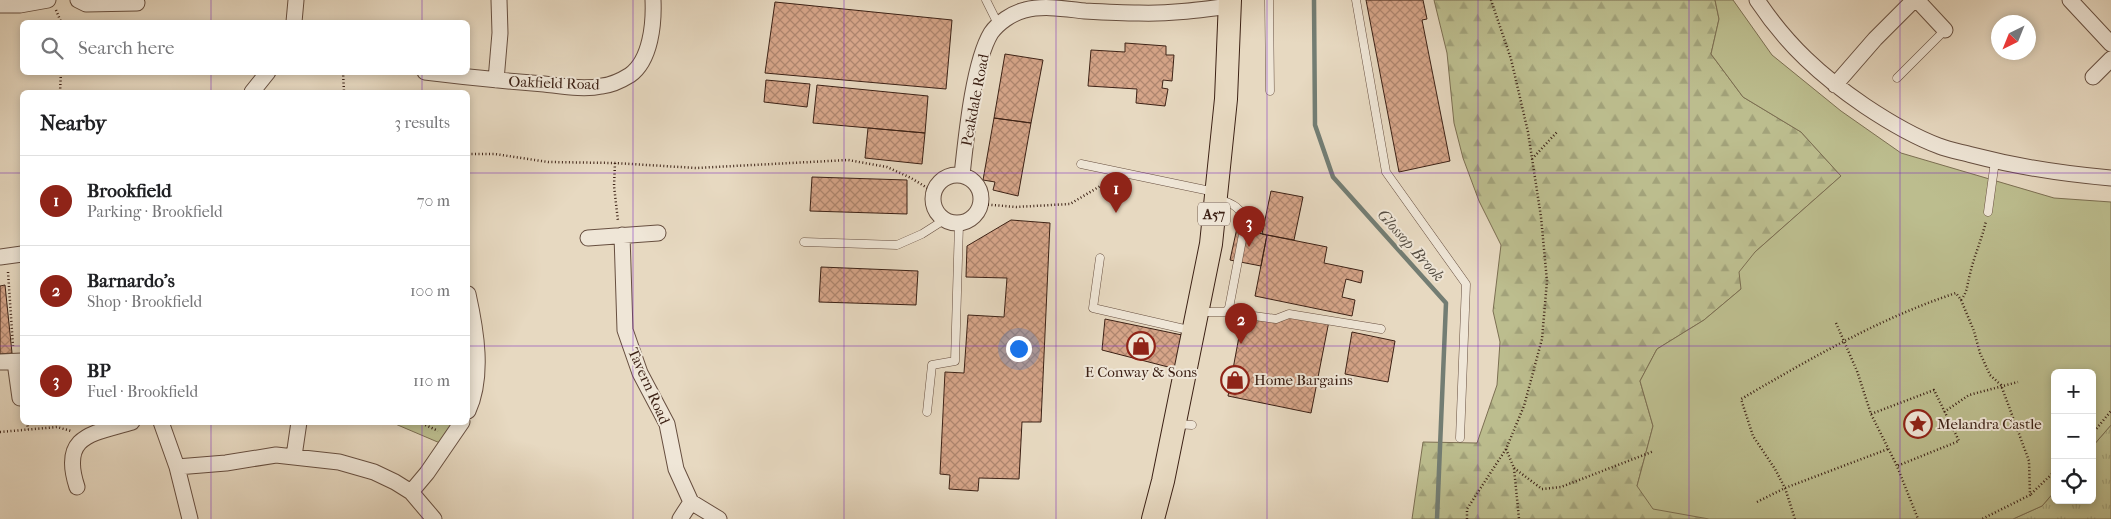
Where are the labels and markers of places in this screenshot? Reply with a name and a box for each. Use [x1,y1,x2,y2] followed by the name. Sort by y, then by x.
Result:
[1100,172,1132,213] pin: 1
[1233,206,1265,247] pin: 3
[1225,303,1257,344] pin: 2
[1126,331,1156,361] shop icon: E Conway & Sons
[1085,363,1198,381] place label: E Conway & Sons
[1220,365,1250,395] shop icon: Home Bargains
[1254,371,1353,389] place label: Home Bargains
[1903,409,1933,439] place icon: Melandra Castle
[1937,415,2042,433] place label: Melandra Castle

